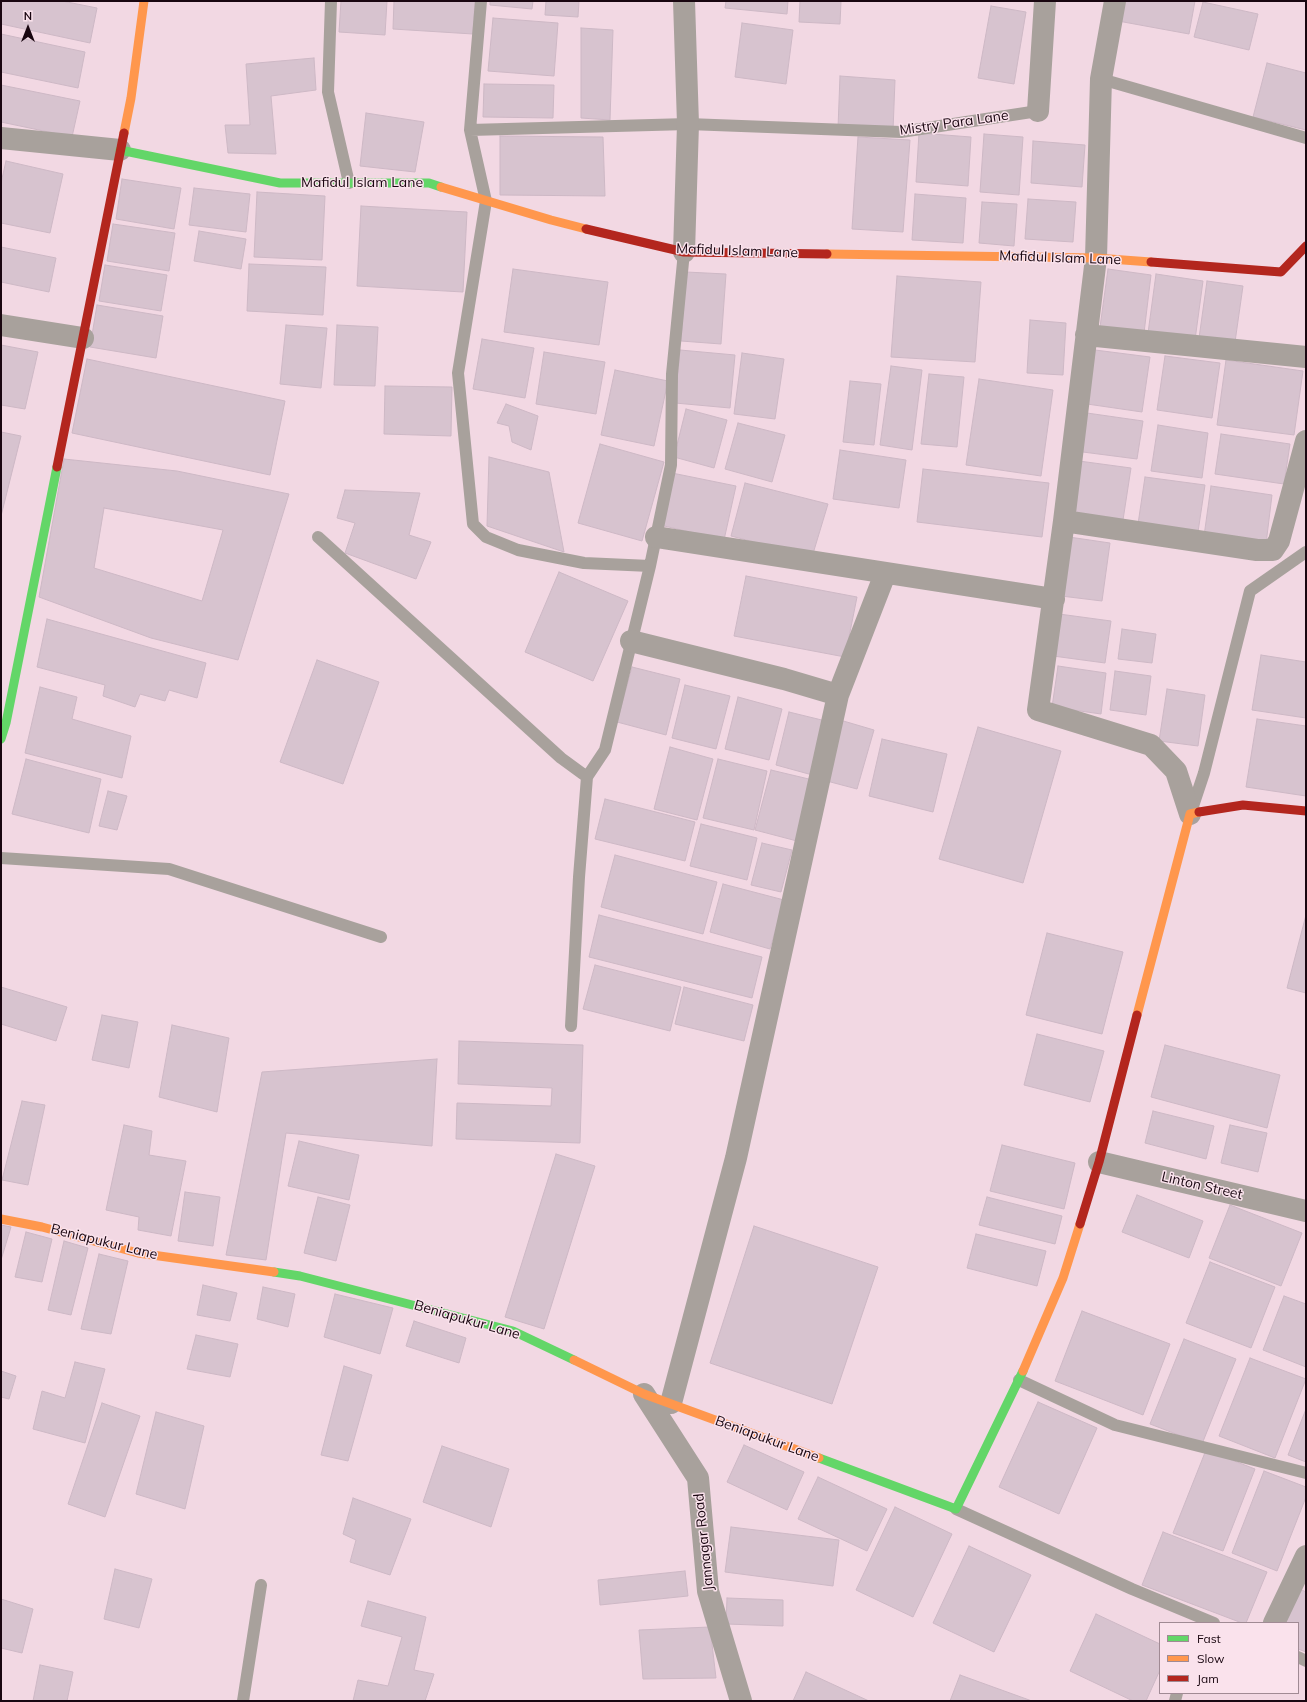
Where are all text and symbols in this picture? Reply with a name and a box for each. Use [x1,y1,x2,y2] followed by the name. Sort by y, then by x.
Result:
[8,8,48,48] north arrow
[24,9,32,23] text: N
[898,107,1010,139] street label: Mistry Para Lane
[301,175,423,191] street label: Mafidul Islam Lane
[676,240,798,262] street label: Mafidul Islam Lane
[999,247,1121,269] street label: Mafidul Islam Lane
[1160,1169,1244,1203] street label: Linton Street
[49,1221,159,1263] street label: Beniapukur Lane
[412,1297,522,1343] street label: Beniapukur Lane
[713,1412,821,1466] street label: Beniapukur Lane
[691,1493,717,1591] street label: Jannagar Road
[1159,1622,1299,1694] legend
[1197,1631,1221,1646] text: Fast
[1197,1651,1225,1666] text: Slow
[1197,1671,1219,1686] text: Jam

